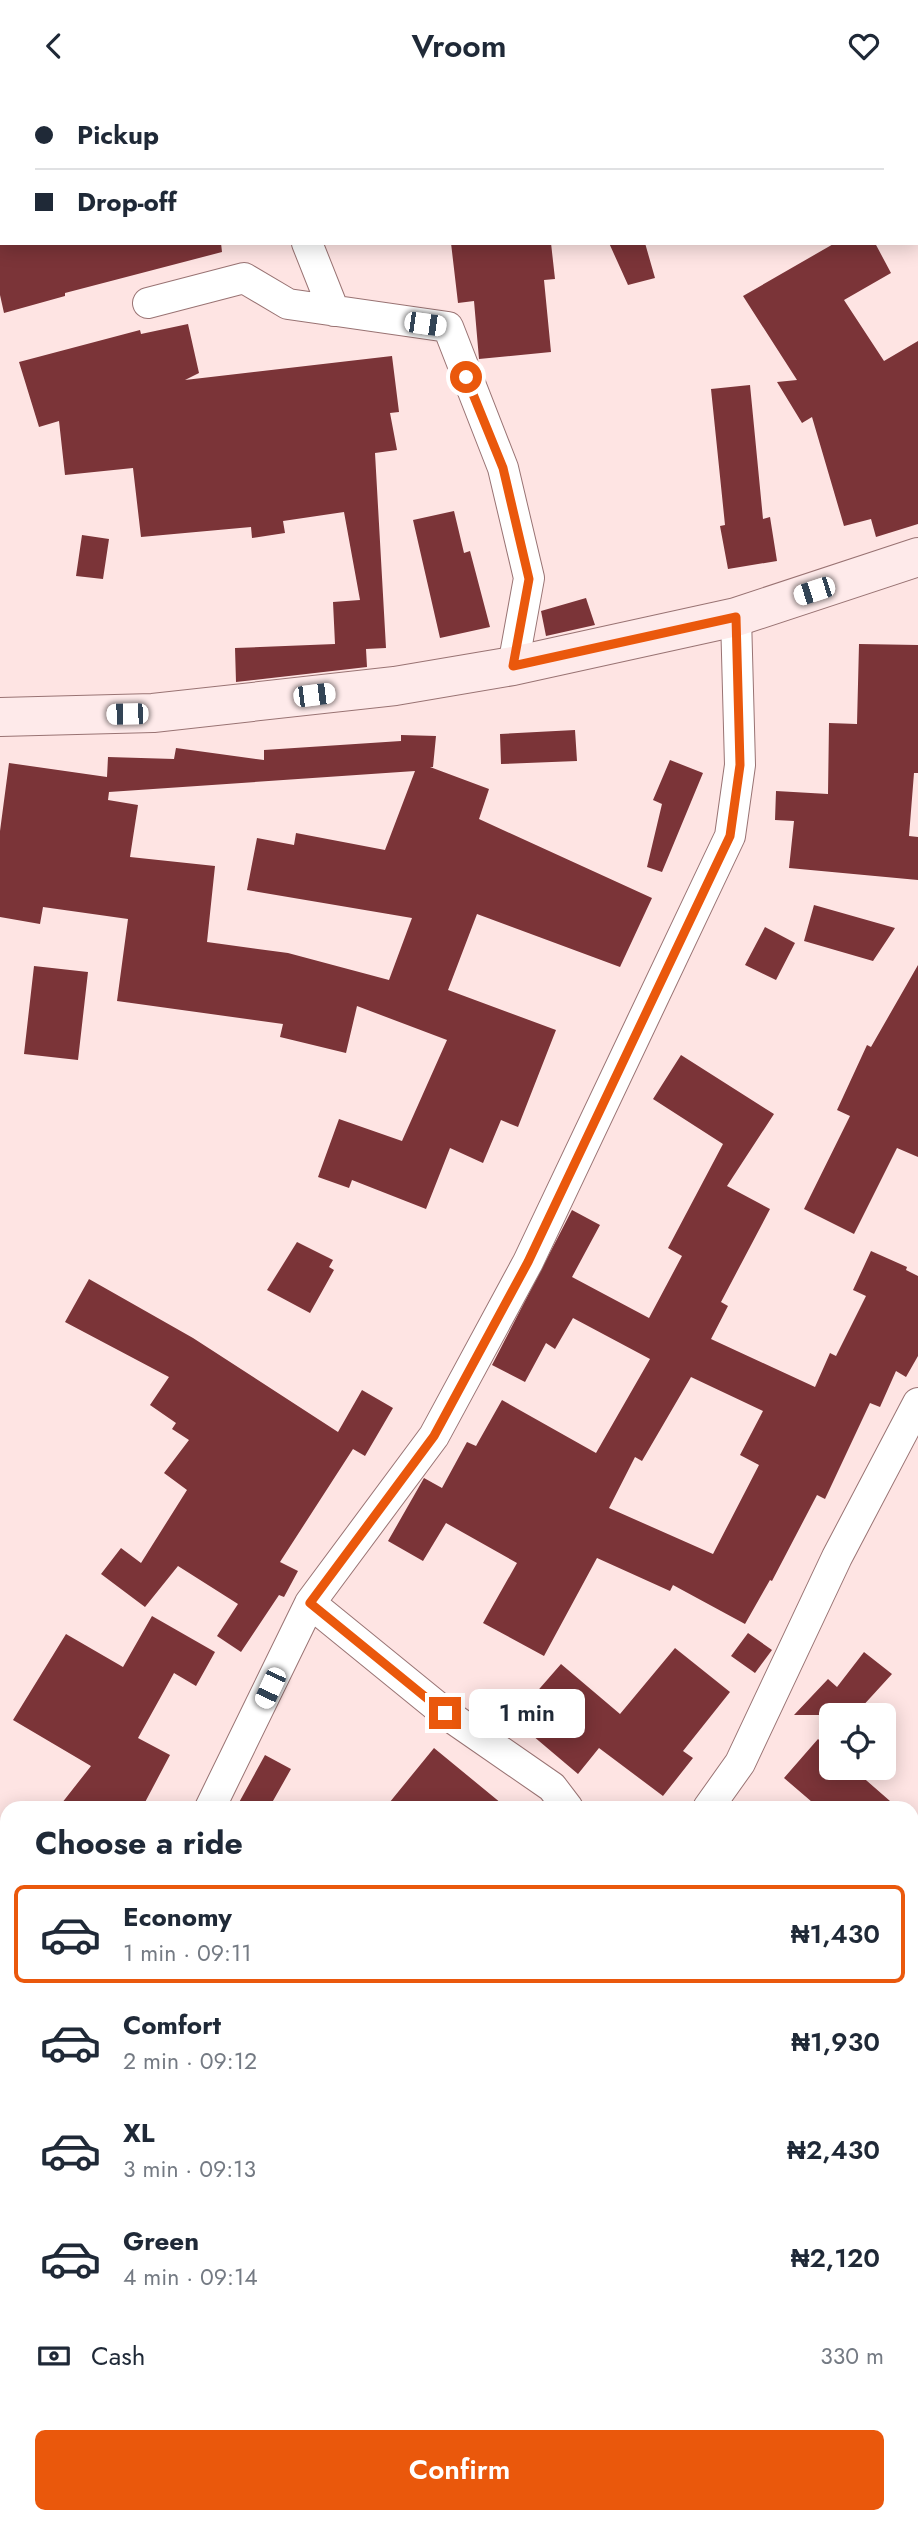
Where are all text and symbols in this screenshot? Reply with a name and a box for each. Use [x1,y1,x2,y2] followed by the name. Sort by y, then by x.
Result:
[411,23,507,69] text: Vroom
[35,27,73,65] icon: back
[845,27,883,65] icon: heart
[77,116,159,154] text: Pickup
[77,183,177,221] text: Drop-off
[403,311,448,337] car
[450,361,482,393] route start
[791,575,838,607] car
[292,682,337,708] car
[106,703,149,725] car
[252,1665,289,1711] car
[470,1689,585,1737] callout: 1 min
[499,1696,555,1730] text: 1 min
[429,1697,461,1729] route end
[819,1703,896,1780] map controls
[819,1703,896,1780] button: locate
[35,1820,243,1866] text: Choose a ride
[123,1898,232,1936] text: Economy
[39,1903,102,1966] icon: car
[791,1915,880,1953] text: ₦1,430
[123,1936,252,1970] text: 1 min · 09:11
[123,2006,221,2044] text: Comfort
[39,2011,102,2074] icon: car
[791,2023,880,2061] text: ₦1,930
[123,2044,257,2078] text: 2 min · 09:12
[123,2114,155,2152] text: XL
[39,2119,102,2182] icon: car
[787,2131,880,2169] text: ₦2,430
[123,2152,256,2186] text: 3 min · 09:13
[123,2222,199,2260] text: Green
[39,2227,102,2290] icon: car
[791,2239,880,2277] text: ₦2,120
[123,2260,258,2294] text: 4 min · 09:14
[35,2337,73,2375] icon: cash
[91,2337,145,2375] text: Cash
[820,2339,884,2373] text: 330 m
[35,2430,884,2510] button: Confirm

